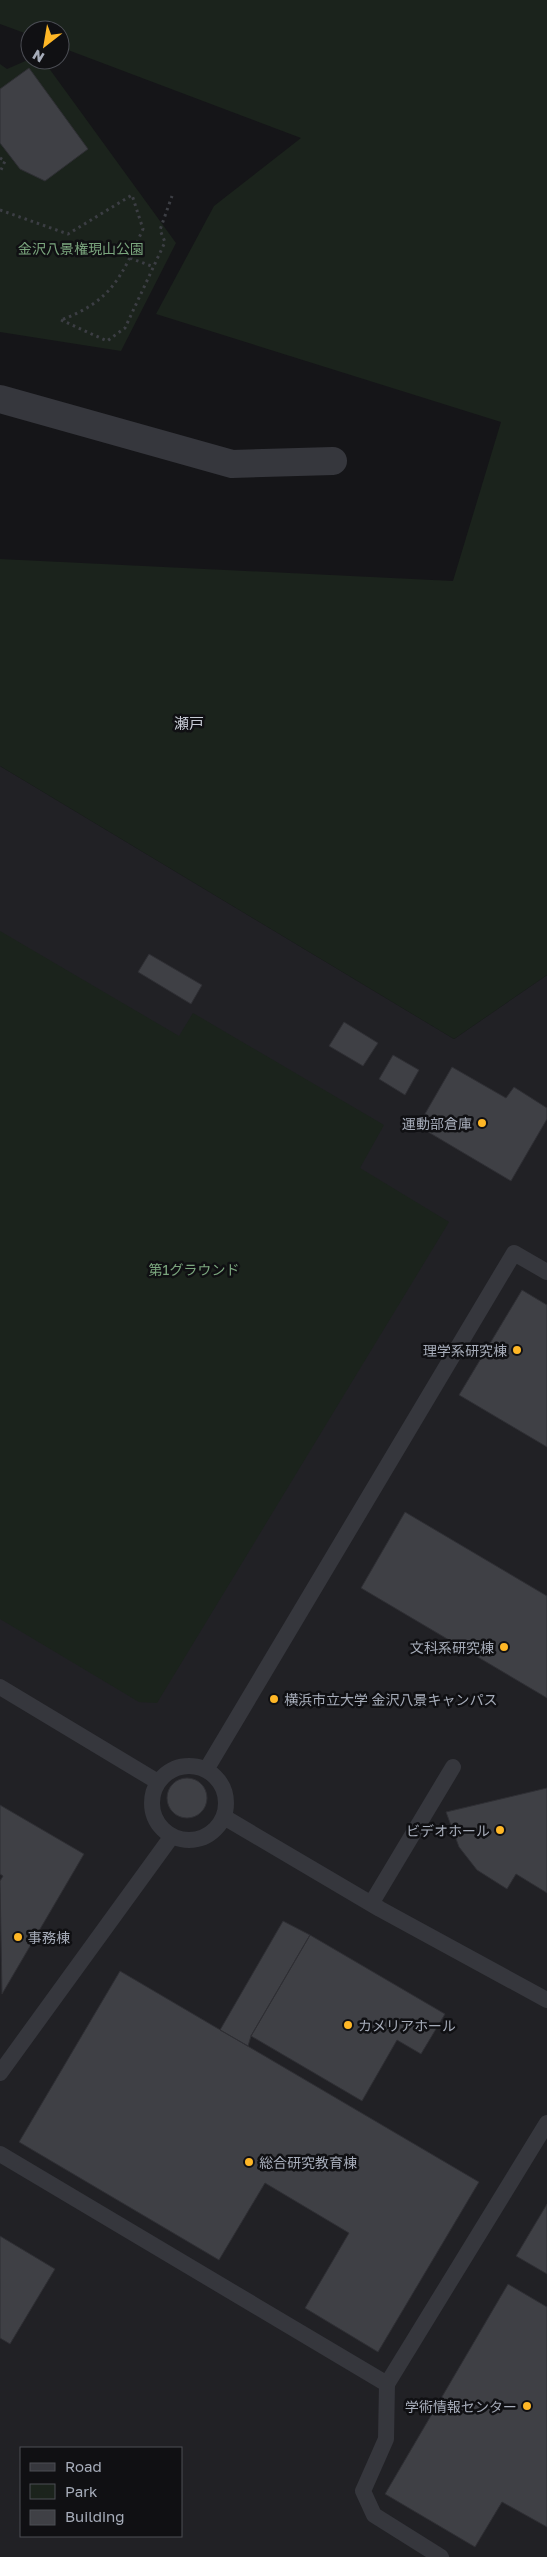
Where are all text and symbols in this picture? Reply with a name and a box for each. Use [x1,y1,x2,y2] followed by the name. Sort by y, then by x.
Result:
[20,20,70,70] north arrow
[29,47,47,67] text: N
[18,240,144,257] park label: 金沢八景権現山公園
[174,714,204,732] district label: 瀬戸
[402,1115,472,1132] place label: 運動部倉庫
[476,1117,488,1129] marker: 運動部倉庫
[149,1261,239,1278] park label: 第1グラウンド
[423,1342,507,1359] place label: 理学系研究棟
[511,1344,523,1356] marker: 理学系研究棟
[410,1639,494,1656] place label: 文科系研究棟
[498,1641,510,1653] marker: 文科系研究棟
[284,1691,498,1708] place label: 横浜市立大学 金沢八景キャンパス
[268,1693,280,1705] marker: 横浜市立大学 金沢八景キャンパス
[406,1822,490,1839] place label: ビデオホール
[494,1824,506,1836] marker: ビデオホール
[28,1929,70,1946] place label: 事務棟
[12,1931,24,1943] marker: 事務棟
[358,2017,456,2034] place label: カメリアホール
[342,2019,354,2031] marker: カメリアホール
[259,2154,357,2171] place label: 総合研究教育棟
[243,2156,255,2168] marker: 総合研究教育棟
[405,2398,517,2415] place label: 学術情報センター
[521,2400,533,2412] marker: 学術情報センター
[20,2447,182,2537] legend
[65,2457,102,2475] text: Road
[65,2482,98,2500] text: Park
[65,2507,125,2525] text: Building

